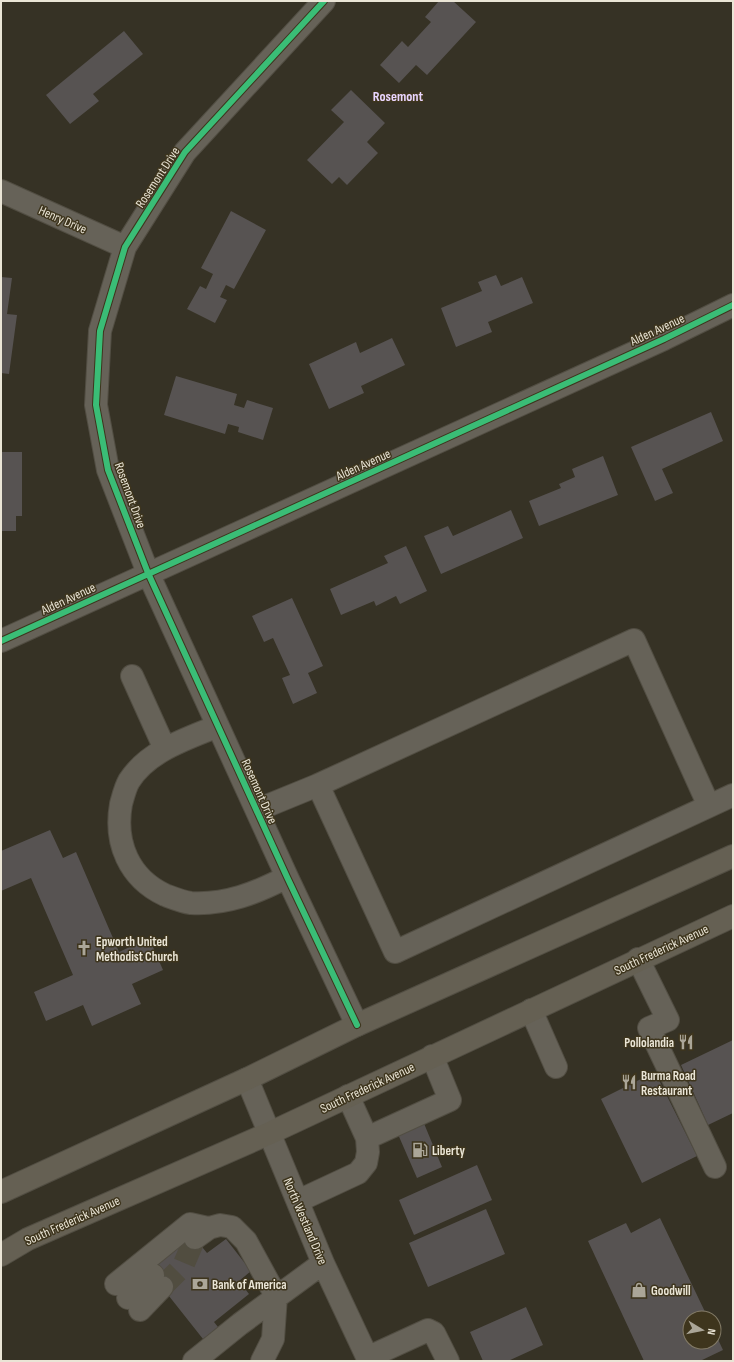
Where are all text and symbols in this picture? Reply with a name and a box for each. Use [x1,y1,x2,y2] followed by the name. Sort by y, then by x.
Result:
[373,88,424,105] district label: Rosemont
[132,144,183,211] street label: Rosemont Drive
[36,202,89,238] street label: Henry Drive
[627,310,687,350] street label: Alden Avenue
[333,446,393,484] street label: Alden Avenue
[111,460,149,531] street label: Rosemont Drive
[38,579,98,619] street label: Alden Avenue
[238,757,280,826] street label: Rosemont Drive
[612,921,711,979] street label: South Frederick Avenue
[96,934,179,965] place label: Epworth United Methodist Church
[75,939,93,957] church icon: Epworth United Methodist Church
[677,1033,695,1051] restaurant icon: Pollolandia
[624,1035,674,1051] place label: Pollolandia
[318,1059,417,1117] street label: South Frederick Avenue
[641,1068,696,1099] place label: Burma Road Restaurant
[620,1073,638,1091] restaurant icon: Burma Road Restaurant
[411,1141,429,1159] fuel station icon: Liberty
[432,1143,466,1159] place label: Liberty
[280,1176,331,1267] street label: North Westland Drive
[22,1193,122,1249] street label: South Frederick Avenue
[191,1275,209,1293] bank icon: Bank of America
[212,1277,286,1293] place label: Bank of America
[630,1281,648,1299] shop icon: Goodwill
[651,1283,691,1299] place label: Goodwill
[682,1310,722,1350] north arrow
[704,1328,718,1336] text: N

